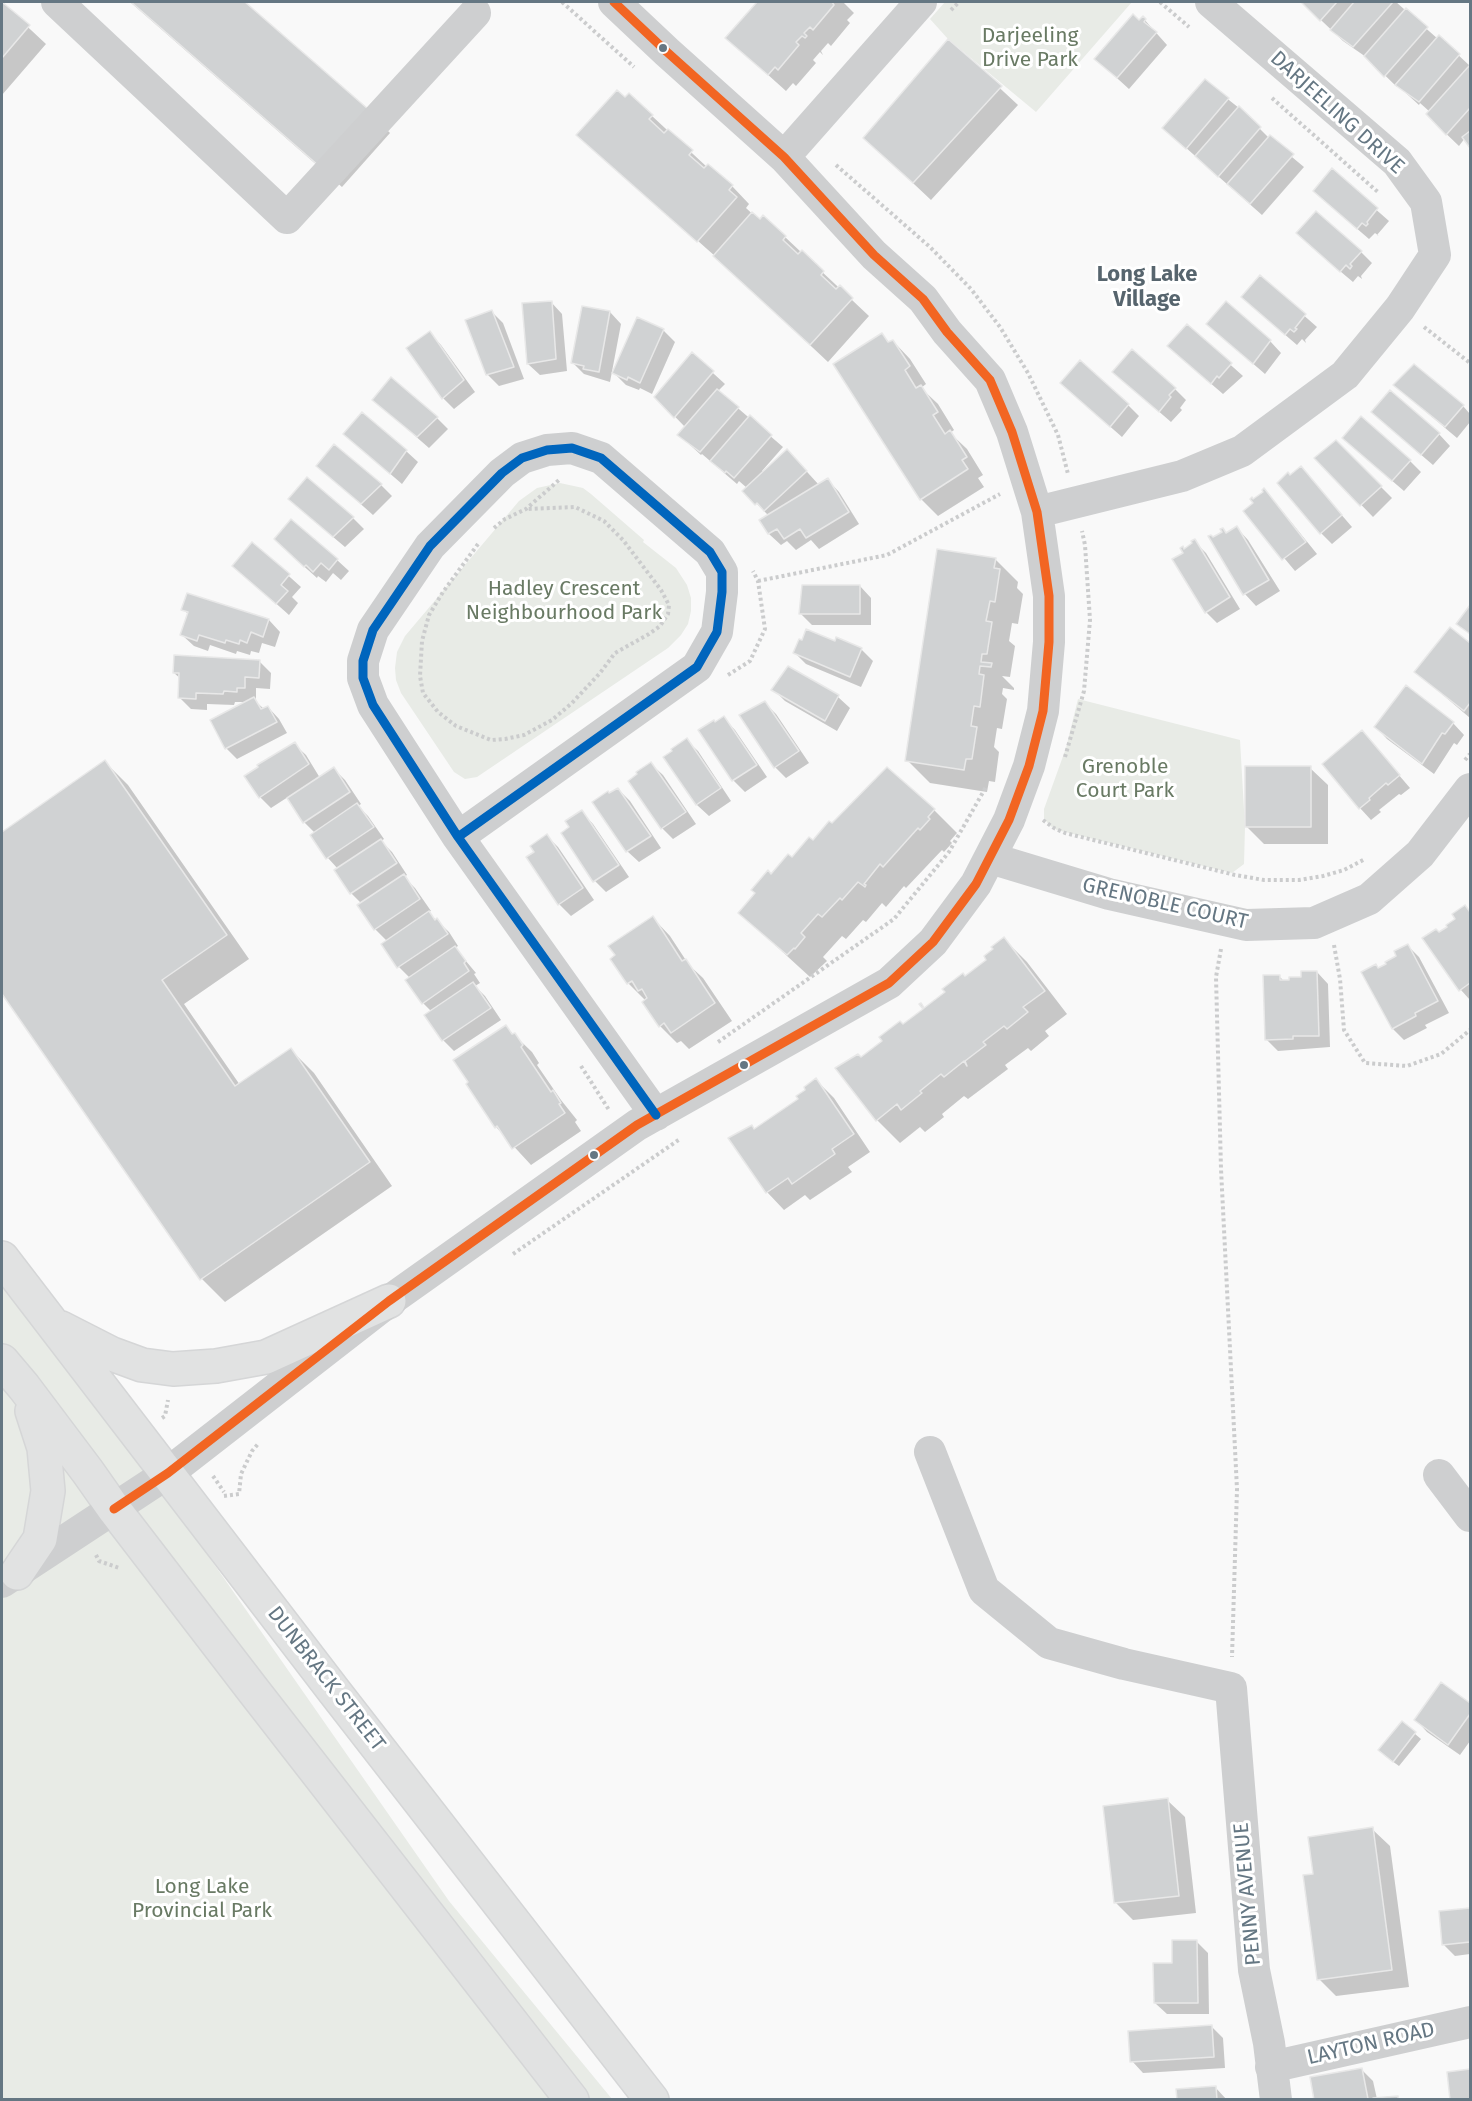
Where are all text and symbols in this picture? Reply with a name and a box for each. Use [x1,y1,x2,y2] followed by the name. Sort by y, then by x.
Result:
[982,23,1078,73] park label: Darjeeling Drive Park
[657,42,669,54] unlabelled marker
[1265,46,1409,180] street label: DARJEELING DRIVE
[1097,262,1197,314] district label: Long Lake Village
[466,576,662,626] park label: Hadley Crescent Neighbourhood Park
[1076,754,1174,804] park label: Grenoble Court Park
[1080,873,1250,935] street label: GRENOBLE COURT
[738,1059,750,1071] unlabelled marker
[588,1149,600,1161] unlabelled marker
[262,1602,390,1756] street label: DUNBRACK STREET
[1229,1821,1267,1967] street label: PENNY AVENUE
[132,1874,272,1924] park label: Long Lake Provincial Park
[1305,2017,1437,2071] street label: LAYTON ROAD

